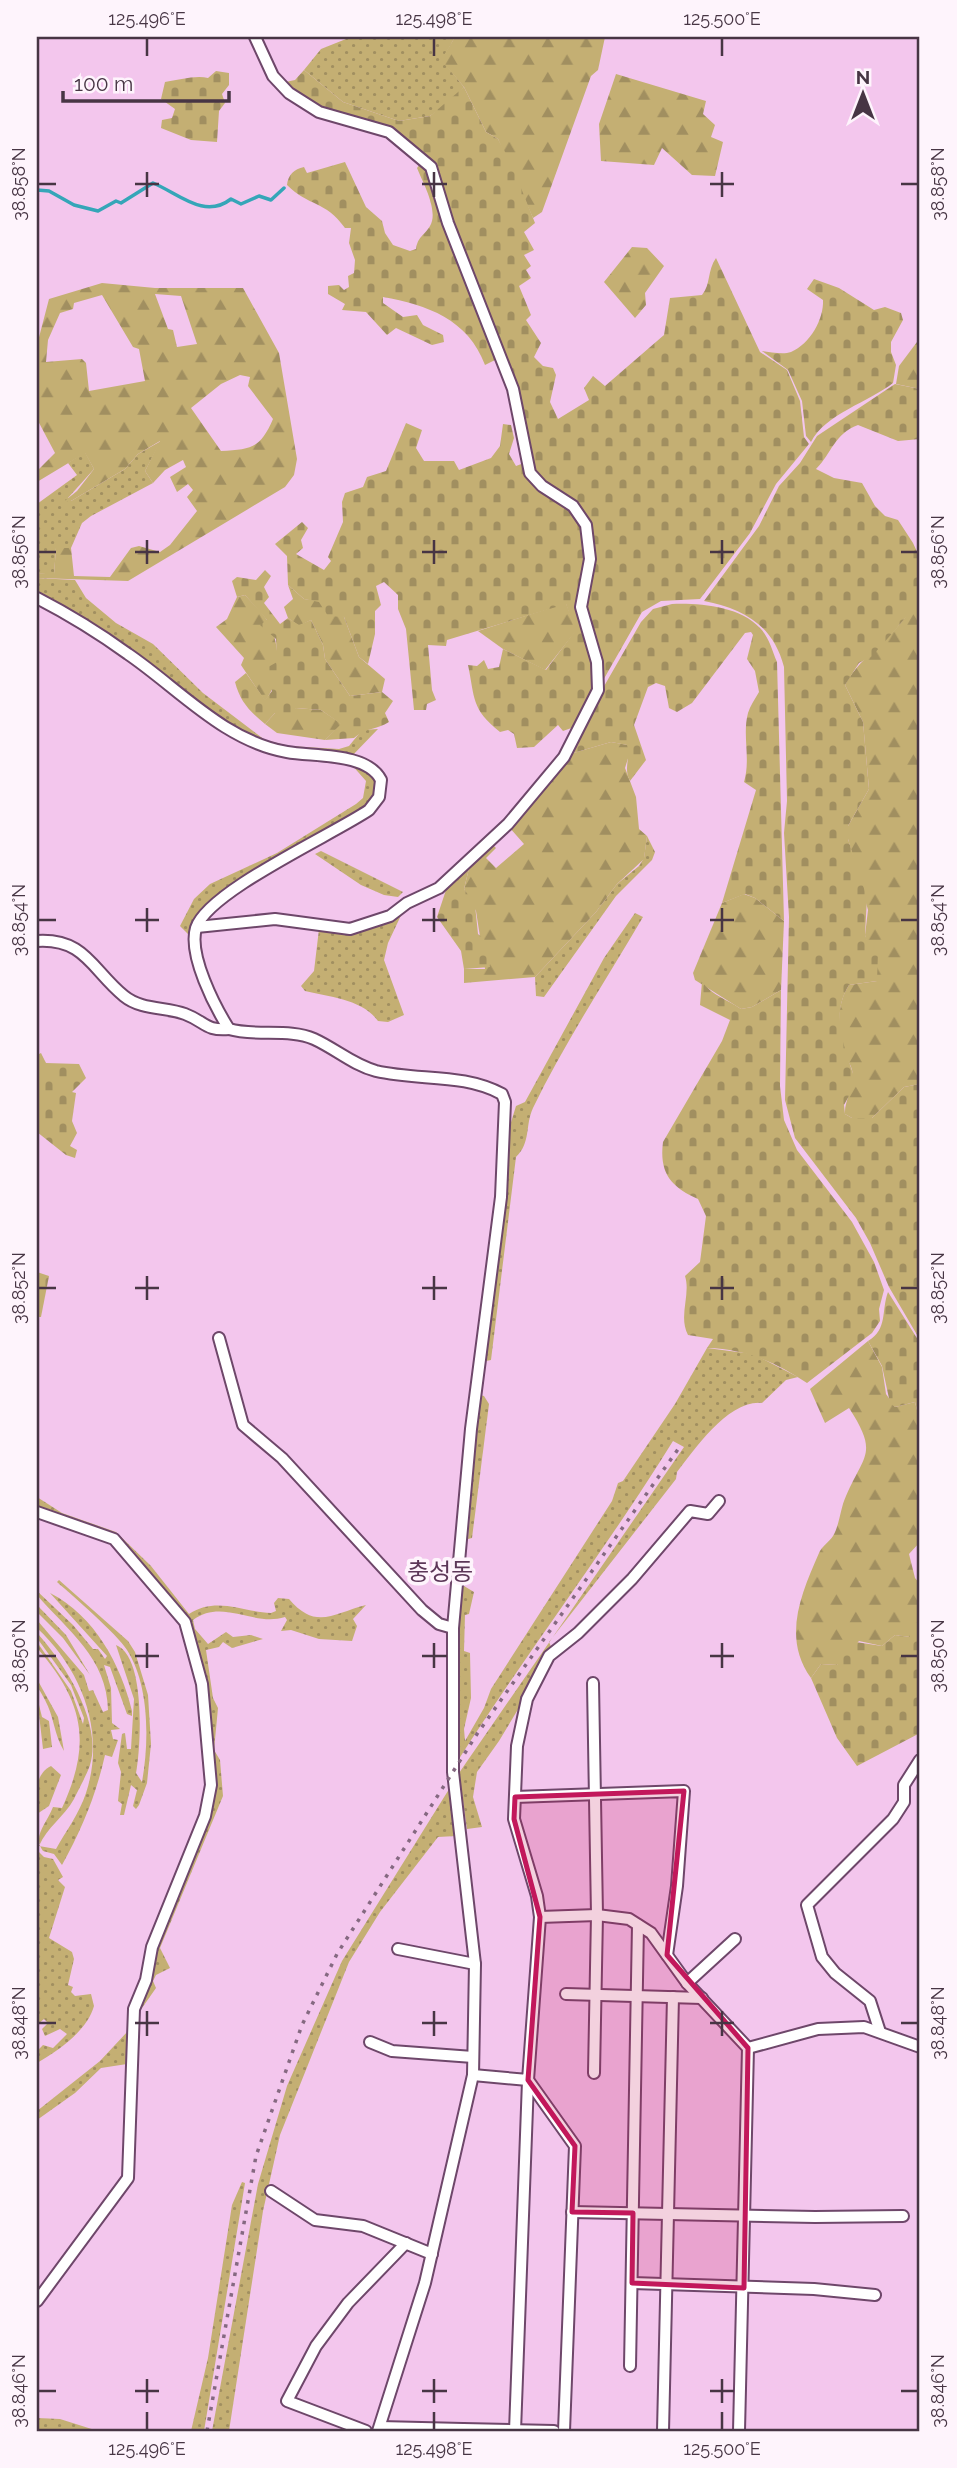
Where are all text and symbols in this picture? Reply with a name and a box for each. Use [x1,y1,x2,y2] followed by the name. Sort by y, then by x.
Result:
[108,8,186,29] text: 125.496°E
[395,8,473,29] text: 125.498°E
[683,8,761,29] text: 125.500°E
[63,60,229,104] scale bar
[828,60,898,130] north arrow
[856,66,870,88] text: N
[74,71,133,96] text: 100 m
[8,147,29,221] text: 38.858°N
[927,147,948,221] text: 38.858°N
[8,515,29,589] text: 38.856°N
[927,515,948,589] text: 38.856°N
[8,884,29,956] text: 38.854°N
[927,884,948,956] text: 38.854°N
[8,1252,29,1324] text: 38.852°N
[927,1252,948,1324] text: 38.852°N
[407,1557,473,1586] district label: 충성동
[8,1619,29,1693] text: 38.850°N
[927,1619,948,1693] text: 38.850°N
[8,1986,29,2060] text: 38.848°N
[927,1986,948,2060] text: 38.848°N
[8,2354,29,2428] text: 38.846°N
[927,2354,948,2428] text: 38.846°N
[108,2438,186,2459] text: 125.496°E
[395,2438,473,2459] text: 125.498°E
[683,2438,761,2459] text: 125.500°E

